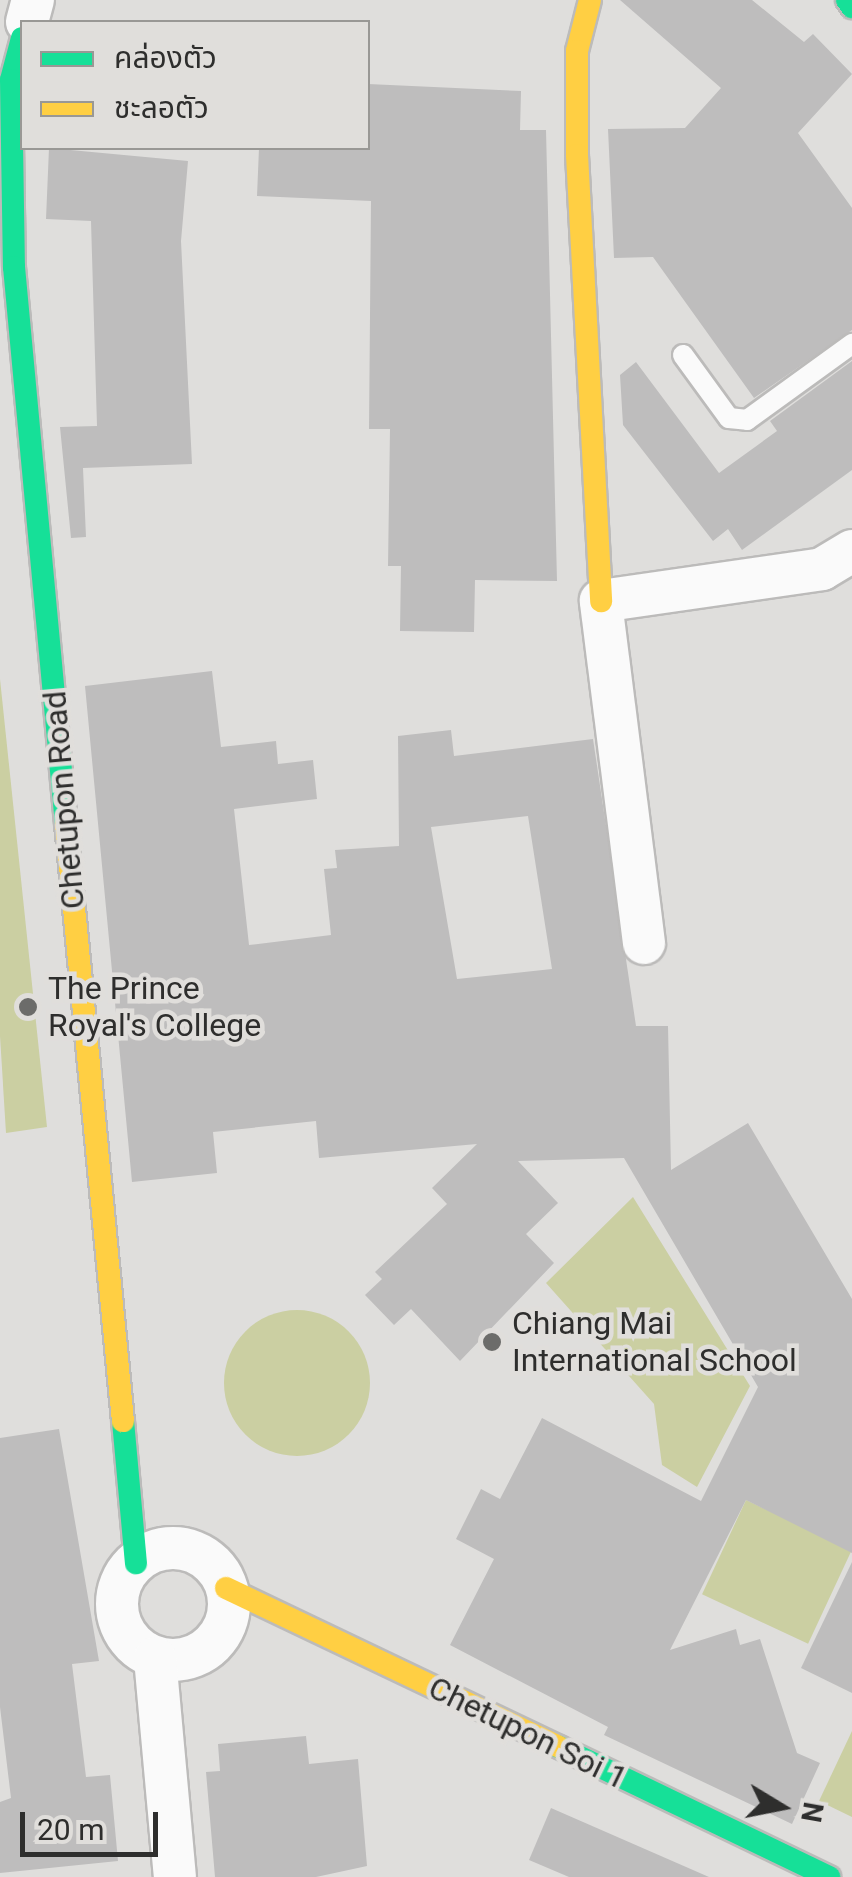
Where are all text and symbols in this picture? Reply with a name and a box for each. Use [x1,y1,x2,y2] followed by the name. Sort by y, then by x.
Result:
[20,20,370,150] legend
[114,40,217,75] text: คล่องตัว
[114,90,209,125] text: ชะลอตัว
[35,689,93,911] street label: Chetupon Road
[48,970,261,1045] place label: The Prince Royal's College
[17,996,39,1018] marker: The Prince Royal's College
[512,1305,797,1380] place label: Chiang Mai International School
[481,1331,503,1353] marker: Chiang Mai International School
[422,1668,634,1798] street label: Chetupon Soi 1
[732,1757,832,1857] north arrow
[25,1792,162,1854] scale bar
[794,1800,830,1825] text: N
[37,1812,104,1847] text: 20 m

